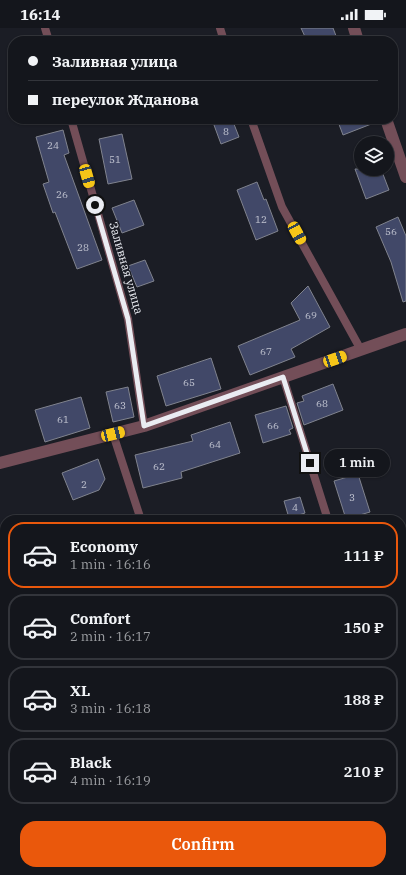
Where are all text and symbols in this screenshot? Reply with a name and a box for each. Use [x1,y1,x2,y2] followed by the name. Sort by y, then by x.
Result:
[20,5,61,24] text: 16:14
[52,52,178,71] text: Заливная улица
[52,90,199,109] text: переулок Жданова
[223,125,229,138] house number: 8
[354,136,394,176] map controls
[354,136,394,176] button: layers
[47,139,59,152] house number: 24
[109,153,121,166] house number: 51
[78,163,96,189] car
[56,188,68,201] house number: 26
[86,196,104,214] route start
[255,213,267,226] house number: 12
[106,220,147,316] street label: Заливная улица
[286,220,308,246] car
[385,225,397,238] house number: 56
[77,241,89,254] house number: 28
[305,309,317,322] house number: 69
[260,345,272,358] house number: 67
[322,349,348,369] car
[183,376,195,389] house number: 65
[316,397,328,410] house number: 68
[114,399,126,412] house number: 63
[57,413,69,426] house number: 61
[267,419,279,432] house number: 66
[100,425,126,443] car
[209,438,221,451] house number: 64
[324,449,390,477] callout: 1 min
[301,454,319,472] route end
[339,454,375,471] text: 1 min
[153,460,165,473] house number: 62
[81,478,87,491] house number: 2
[349,491,355,504] house number: 3
[292,501,298,514] house number: 4
[22,537,58,573] icon: car
[70,537,138,556] text: Economy
[344,546,384,565] text: 111 ₽
[70,556,151,573] text: 1 min · 16:16
[22,609,58,645] icon: car
[70,609,130,628] text: Comfort
[344,618,384,637] text: 150 ₽
[70,628,151,645] text: 2 min · 16:17
[22,681,58,717] icon: car
[70,681,90,700] text: XL
[344,690,384,709] text: 188 ₽
[70,700,151,717] text: 3 min · 16:18
[22,753,58,789] icon: car
[70,753,111,772] text: Black
[344,762,384,781] text: 210 ₽
[70,772,151,789] text: 4 min · 16:19
[20,821,386,867] button: Confirm

